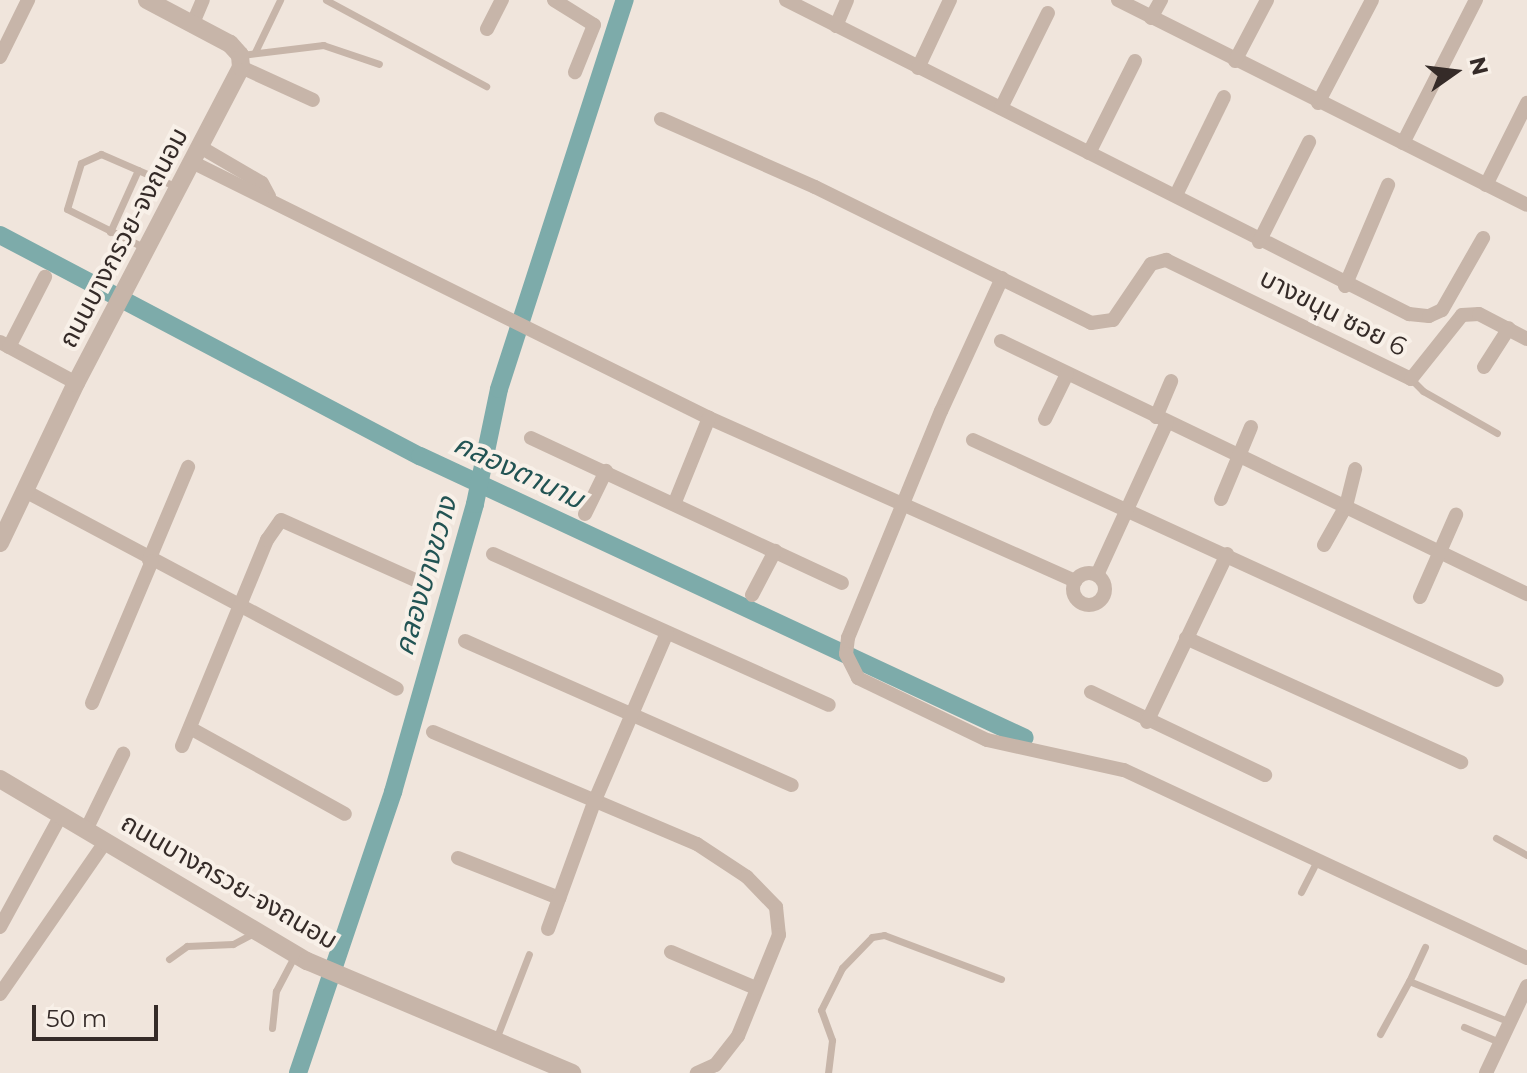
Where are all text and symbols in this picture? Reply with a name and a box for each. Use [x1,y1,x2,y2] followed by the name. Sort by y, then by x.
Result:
[1415,32,1495,112] north arrow
[1464,54,1494,78] text: N
[53,123,195,353] street label: ถนนบางกรวย-จงถนอม
[1254,263,1412,363] street label: บางขนุน ซอย 6
[449,426,589,516] water label: คลองตานาม
[386,493,464,659] water label: คลองบางขวาง
[115,807,343,957] street label: ถนนบางกรวย-จงถนอม
[36,989,162,1039] scale bar
[46,1004,107,1033] text: 50 m

